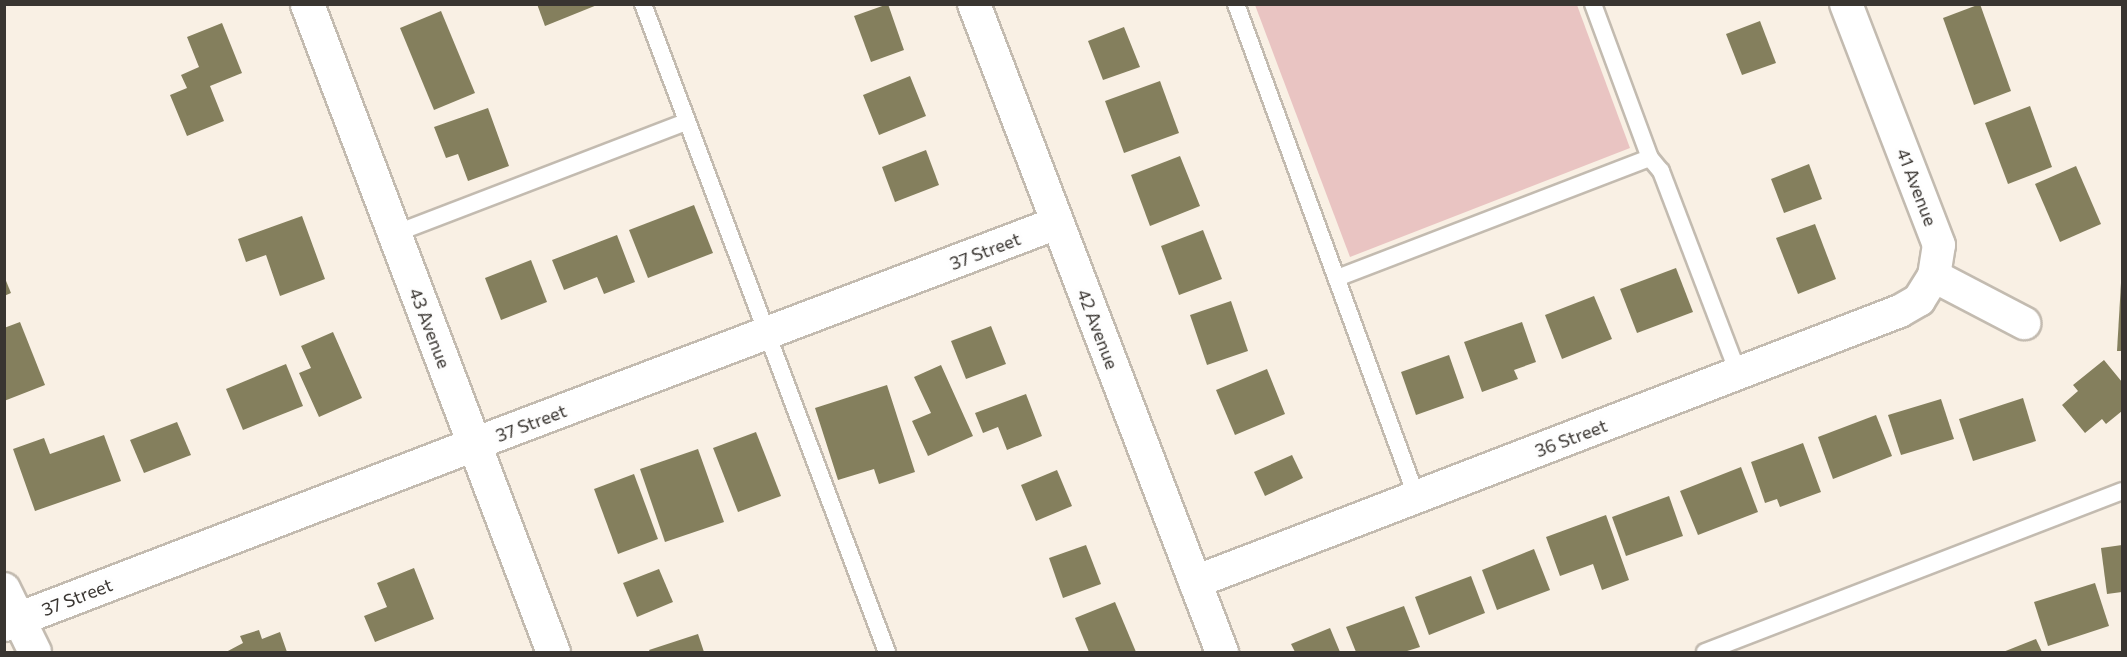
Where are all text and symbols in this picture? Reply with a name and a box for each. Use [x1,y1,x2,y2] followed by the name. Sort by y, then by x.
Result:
[1892,145,1942,229] street label: 41 Avenue
[947,228,1023,274] street label: 37 Street
[405,285,455,371] street label: 43 Avenue
[1073,286,1123,372] street label: 42 Avenue
[493,400,569,446] street label: 37 Street
[1532,414,1610,462] street label: 36 Street
[39,574,115,620] street label: 37 Street

